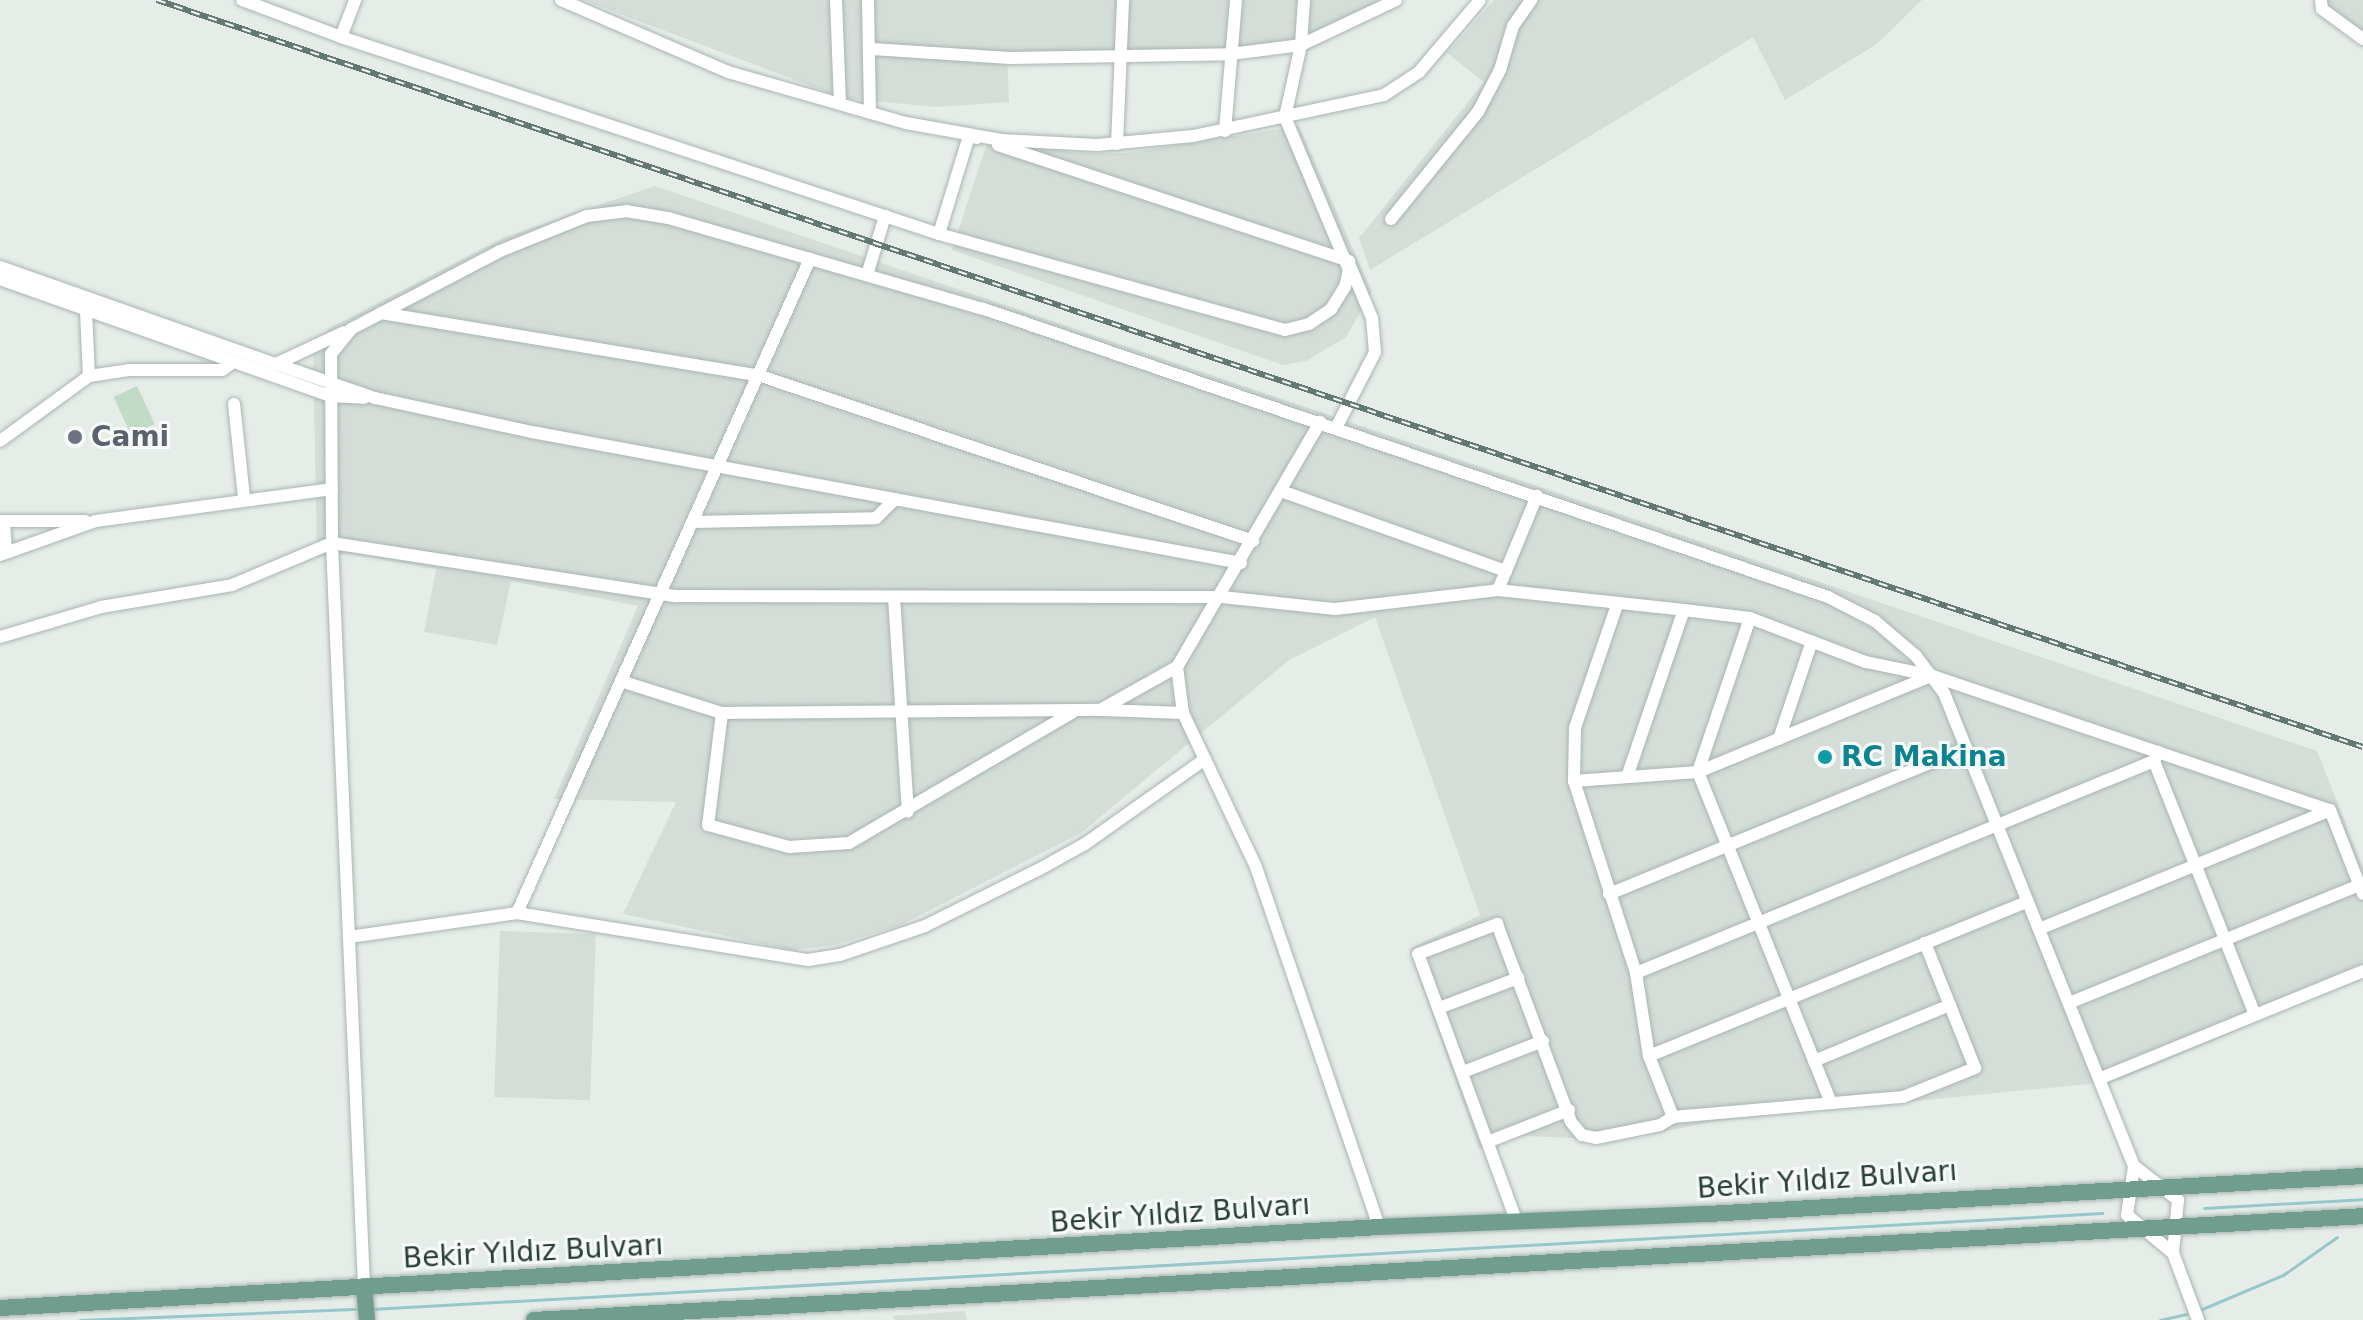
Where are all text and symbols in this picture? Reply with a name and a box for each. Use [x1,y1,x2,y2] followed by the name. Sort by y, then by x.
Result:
[91,420,169,454] place label: Cami
[66,428,84,446] marker: Cami
[1841,740,2007,774] place label: RC Makina
[1816,748,1834,766] marker: RC Makina
[1696,1154,1958,1206] street label: Bekir Yıldız Bulvarı
[1049,1188,1311,1240] street label: Bekir Yıldız Bulvarı
[402,1228,664,1276] street label: Bekir Yıldız Bulvarı

